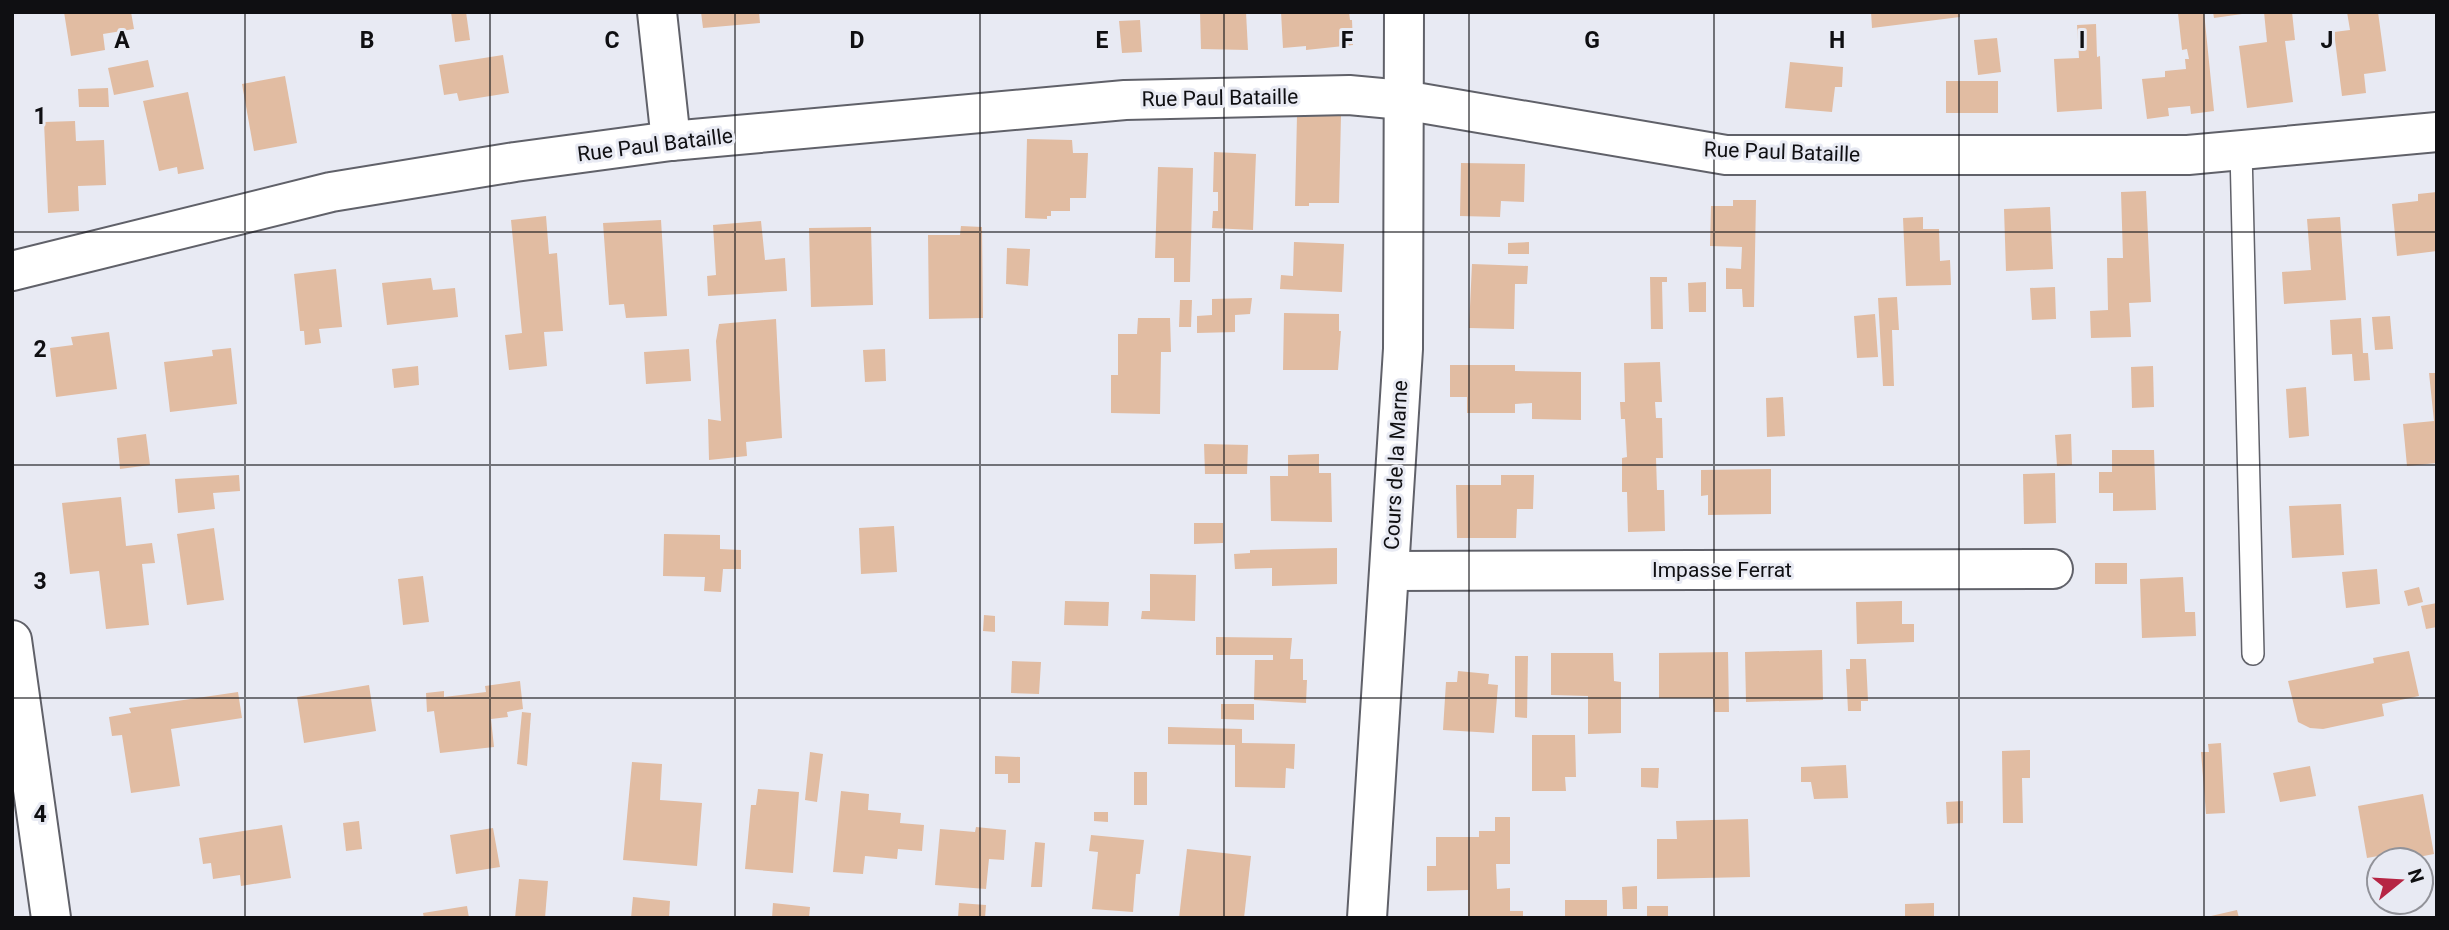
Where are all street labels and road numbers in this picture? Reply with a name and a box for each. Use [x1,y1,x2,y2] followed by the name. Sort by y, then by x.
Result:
[1142,85,1298,111] street label: Rue Paul Bataille
[576,124,734,166] street label: Rue Paul Bataille
[1703,137,1861,167] street label: Rue Paul Bataille
[1380,380,1412,550] street label: Cours de la Marne
[1652,558,1792,582] street label: Impasse Ferrat

